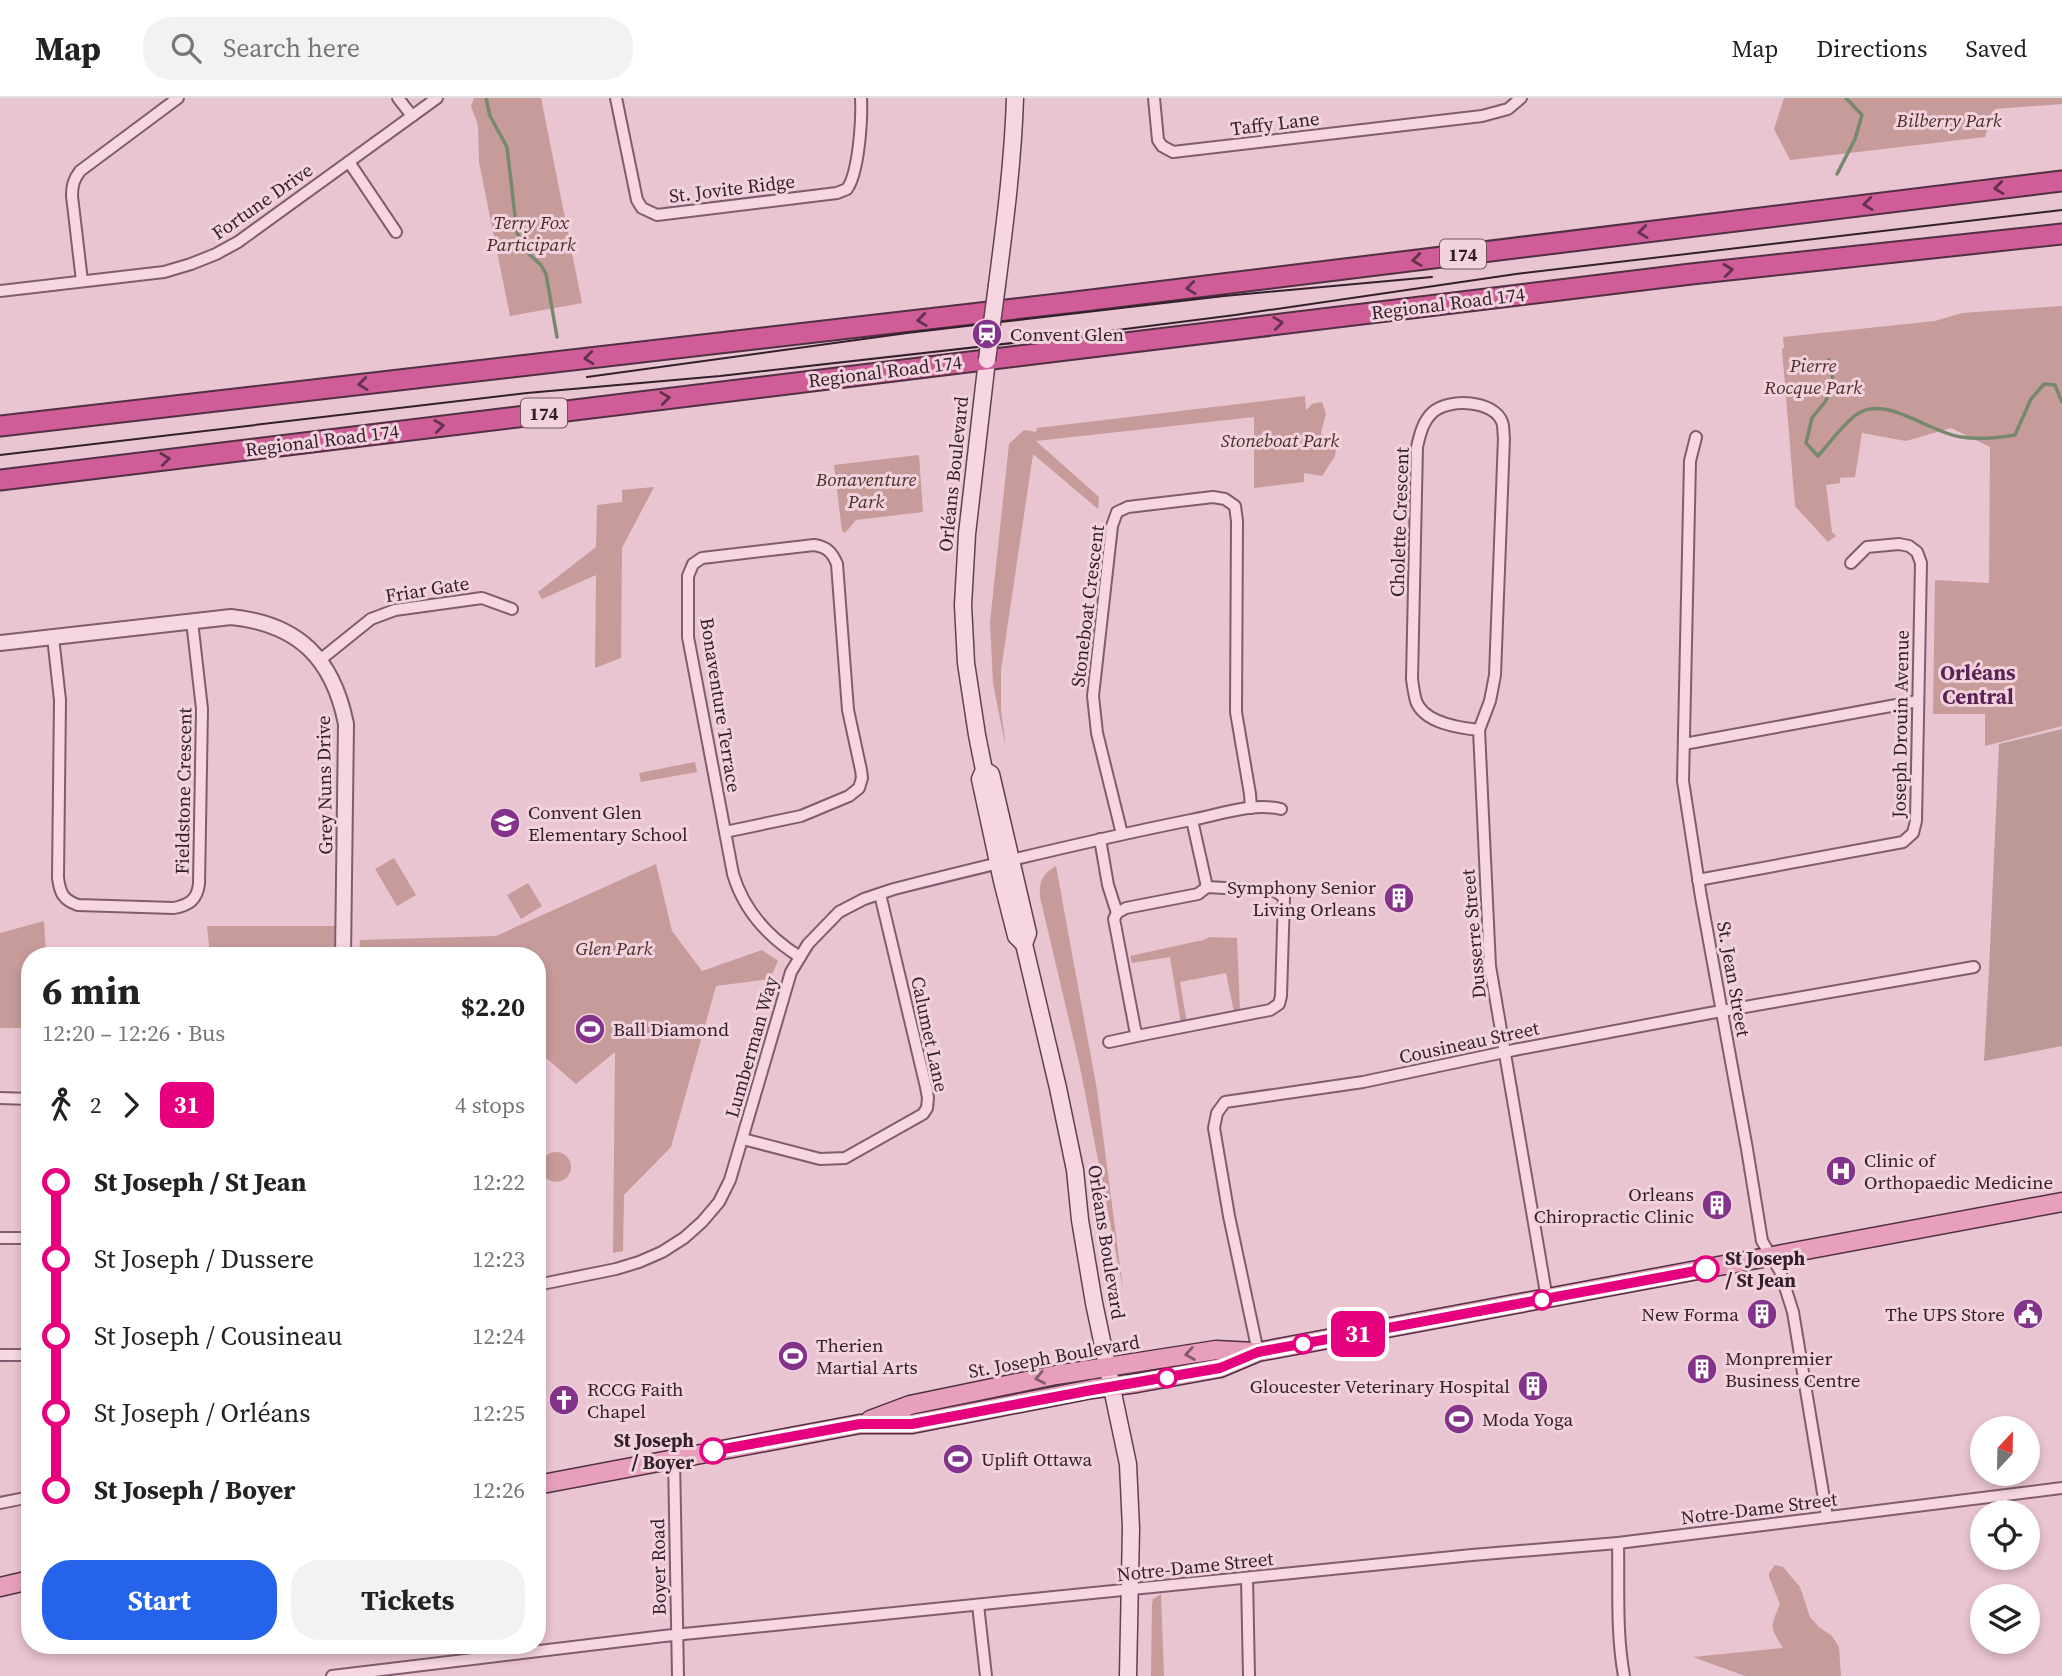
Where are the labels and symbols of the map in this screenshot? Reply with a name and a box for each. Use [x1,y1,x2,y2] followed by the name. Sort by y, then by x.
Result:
[1229,105,1321,141] street label: Taffy Lane
[1895,107,2002,133] park label: Bilberry Park
[206,157,318,245] street label: Fortune Drive
[668,167,796,209] street label: St. Jovite Ridge
[1993,181,2005,196] one-way arrow
[1863,196,1874,211] one-way arrow
[485,209,576,257] park label: Terry Fox Participark
[1637,224,1649,239] one-way arrow
[1440,239,1486,268] road number: 174
[1411,252,1423,267] one-way arrow
[1722,262,1734,277] one-way arrow
[1185,280,1197,295] one-way arrow
[1369,281,1527,325] street label: Regional Road 174
[916,312,928,327] one-way arrow
[1273,316,1284,331] one-way arrow
[970,317,1004,351] station icon: Convent Glen
[1010,321,1124,347] place label: Convent Glen
[806,349,964,393] street label: Regional Road 174
[583,350,594,365] one-way arrow
[1763,352,1862,400] park label: Pierre Rocque Park
[357,376,369,391] one-way arrow
[659,391,671,406] one-way arrow
[932,395,974,553] street label: Orléans Boulevard
[521,398,567,428] road number: 174
[243,418,401,462] street label: Regional Road 174
[433,418,445,433] one-way arrow
[1221,427,1339,453] park label: Stoneboat Park
[1383,446,1415,597] street label: Cholette Crescent
[159,452,171,467] one-way arrow
[815,466,916,514] park label: Bonaventure Park
[1064,523,1110,689] street label: Stoneboat Crescent
[383,570,471,608] street label: Friar Gate
[694,616,748,794] street label: Bonaventure Terrace
[1885,630,1915,819] street label: Joseph Drouin Avenue
[1940,658,2016,711] district label: Orléans Central
[169,706,197,875] street label: Fieldstone Crescent
[310,715,338,855] street label: Grey Nuns Drive
[528,799,688,847] place label: Convent Glen Elementary School
[488,806,522,840] school or university icon: Convent Glen Elementary School
[1454,867,1492,1000] street label: Dusserre Street
[1227,874,1376,922] place label: Symphony Senior Living Orleans
[1382,881,1416,915] building icon: Symphony Senior Living Orleans
[1711,919,1757,1040] street label: St. Jean Street
[575,935,653,961] park label: Glen Park
[718,973,784,1121] street label: Lumberman Way
[905,974,955,1094] street label: Calumet Lane
[573,1012,607,1046] sports icon: Ball Diamond
[1397,1014,1542,1070] street label: Cousineau Street
[613,1016,729,1042] place label: Ball Diamond
[1864,1147,2053,1195] place label: Clinic of Orthopaedic Medicine
[1824,1154,1858,1188] hospital icon: Clinic of Orthopaedic Medicine
[1082,1163,1132,1321] street label: Orléans Boulevard
[1534,1181,1694,1229] place label: Orleans Chiropractic Clinic
[1700,1188,1734,1222] building icon: Orleans Chiropractic Clinic
[1725,1245,1806,1293] place label: St Joseph / St Jean
[1693,1256,1719,1282] marker: St Joseph / St Jean
[1532,1290,1552,1310] unlabelled marker
[1745,1297,1779,1331] building icon: New Forma
[2011,1297,2045,1331] public building icon: The UPS Store
[1641,1301,1739,1327] place label: New Forma
[1885,1301,2005,1327] place label: The UPS Store
[1326,1311,1390,1357] line badge: 31
[966,1328,1142,1384] street label: St. Joseph Boulevard
[816,1332,918,1380] place label: Therien Martial Arts
[1293,1334,1313,1354] unlabelled marker
[776,1339,810,1373] sports icon: Therien Martial Arts
[1725,1345,1861,1393] place label: Monpremier Business Centre
[1184,1346,1196,1361] one-way arrow
[1685,1352,1719,1386] building icon: Monpremier Business Centre
[1157,1368,1177,1388] unlabelled marker
[1516,1369,1550,1403] building icon: Gloucester Veterinary Hospital
[1034,1370,1046,1385] one-way arrow
[1250,1373,1510,1399] place label: Gloucester Veterinary Hospital
[587,1376,684,1424] place label: RCCG Faith Chapel
[547,1383,581,1417] church icon: RCCG Faith Chapel
[1442,1402,1476,1436] sports icon: Moda Yoga
[1482,1406,1574,1432] place label: Moda Yoga
[1970,1416,2040,1486] north arrow
[614,1427,694,1475] place label: St Joseph / Boyer
[700,1438,726,1464] marker: St Joseph / Boyer
[941,1442,975,1476] sports icon: Uplift Ottawa
[981,1446,1092,1472] place label: Uplift Ottawa
[1679,1485,1839,1530] street label: Notre-Dame Street
[644,1518,672,1616] street label: Boyer Road
[1115,1545,1275,1587] street label: Notre-Dame Street

